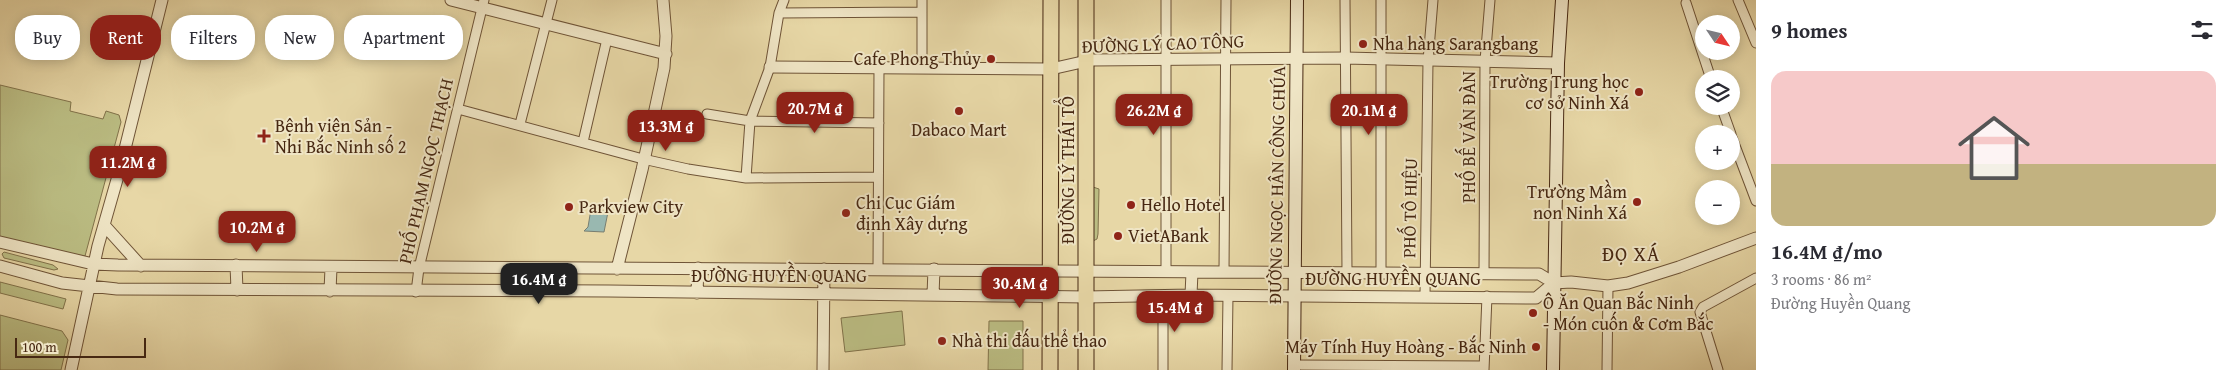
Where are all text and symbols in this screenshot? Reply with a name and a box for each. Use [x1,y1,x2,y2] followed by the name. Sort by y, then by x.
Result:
[15,15,80,60] chip: Buy
[90,15,161,60] chip: Rent
[171,15,255,60] chip: Filters
[265,15,334,60] chip: New
[344,15,463,60] chip: Apartment
[1695,15,1740,60] north arrow
[1695,15,1740,225] map controls
[1771,15,1847,46] text: 9 homes
[2188,16,2216,44] icon: filters
[1081,27,1245,60] street label: ĐƯỜNG LÝ CAO TÔNG
[1373,30,1538,57] place label: Nha hàng Sarangbang
[1357,38,1369,50] marker: Nha hàng Sarangbang
[854,45,981,72] place label: Cafe Phong Thủy
[985,53,997,65] marker: Cafe Phong Thủy
[1261,66,1292,304] street label: ĐƯỜNG NGỌC HÂN CÔNG CHÚA
[1490,68,1629,116] place label: Trường Trung học cơ sở Ninh Xá
[1695,70,1740,115] button: layers
[1454,71,1482,203] street label: PHỐ BẾ VĂN ĐÀN
[390,75,460,266] street label: PHỐ PHẠM NGỌC THẠCH
[1633,86,1645,98] marker: Trường Trung học cơ sở Ninh Xá
[769,92,861,134] pin: 20.7M ₫
[1108,94,1200,136] pin: 26.2M ₫
[1323,94,1415,136] pin: 20.1M ₫
[788,96,842,120] text: 20.7M ₫
[1053,96,1081,244] street label: ĐƯỜNG LÝ THÁI TỔ
[1127,98,1181,122] text: 26.2M ₫
[1342,98,1396,122] text: 20.1M ₫
[1949,103,2039,193] icon: home
[953,105,965,117] marker: Dabaco Mart
[620,110,712,152] pin: 13.3M ₫
[275,112,407,160] place label: Bệnh viện Sản - Nhi Bắc Ninh số 2
[639,114,693,138] text: 13.3M ₫
[911,116,1007,143] place label: Dabaco Mart
[1695,125,1740,170] button: +
[257,129,271,143] marker: Bệnh viện Sản - Nhi Bắc Ninh số 2
[82,146,174,188] pin: 11.2M ₫
[101,150,155,174] text: 11.2M ₫
[1394,158,1424,258] street label: PHỐ TÔ HIỆU
[1527,178,1627,226] place label: Trường Mầm non Ninh Xá
[1695,180,1740,225] button: −
[856,189,968,237] place label: Chi Cục Giám định Xây dựng
[1141,191,1226,218] place label: Hello Hotel
[579,193,683,220] place label: Parkview City
[1631,196,1643,208] marker: Trường Mầm non Ninh Xá
[1125,199,1137,211] marker: Hello Hotel
[563,201,575,213] marker: Parkview City
[840,207,852,219] marker: Chi Cục Giám định Xây dựng
[211,210,303,253] pin: 10.2M ₫
[230,215,284,239] text: 10.2M ₫
[1128,222,1209,249] place label: VietABank
[1112,230,1124,242] marker: VietABank
[1771,236,1882,267] text: 16.4M ₫/mo
[1602,239,1660,268] district label: ĐỌ XÁ
[691,261,867,289] street label: ĐƯỜNG HUYỀN QUANG
[493,262,585,305] pin: 16.4M ₫
[1305,264,1481,292] street label: ĐƯỜNG HUYỀN QUANG
[974,266,1066,309] pin: 30.4M ₫
[512,267,566,291] text: 16.4M ₫
[1771,267,1871,291] text: 3 rooms · 86 m²
[993,271,1047,295] text: 30.4M ₫
[1543,289,1713,337] place label: Ô Ăn Quan Bắc Ninh - Món cuốn & Cơm Bắc
[1129,290,1221,333] pin: 15.4M ₫
[1771,291,1910,315] text: Đường Huyền Quang
[1148,295,1202,319] text: 15.4M ₫
[1527,307,1539,319] marker: Ô Ăn Quan Bắc Ninh - Món cuốn & Cơm Bắc
[952,327,1107,354] place label: Nhà thi đấu thể thao
[1285,333,1526,360] place label: Máy Tính Huy Hoàng - Bắc Ninh
[15,335,146,358] scale bar
[936,335,948,347] marker: Nhà thi đấu thể thao
[22,337,57,357] text: 100 m
[1530,341,1542,353] marker: Máy Tính Huy Hoàng - Bắc Ninh

